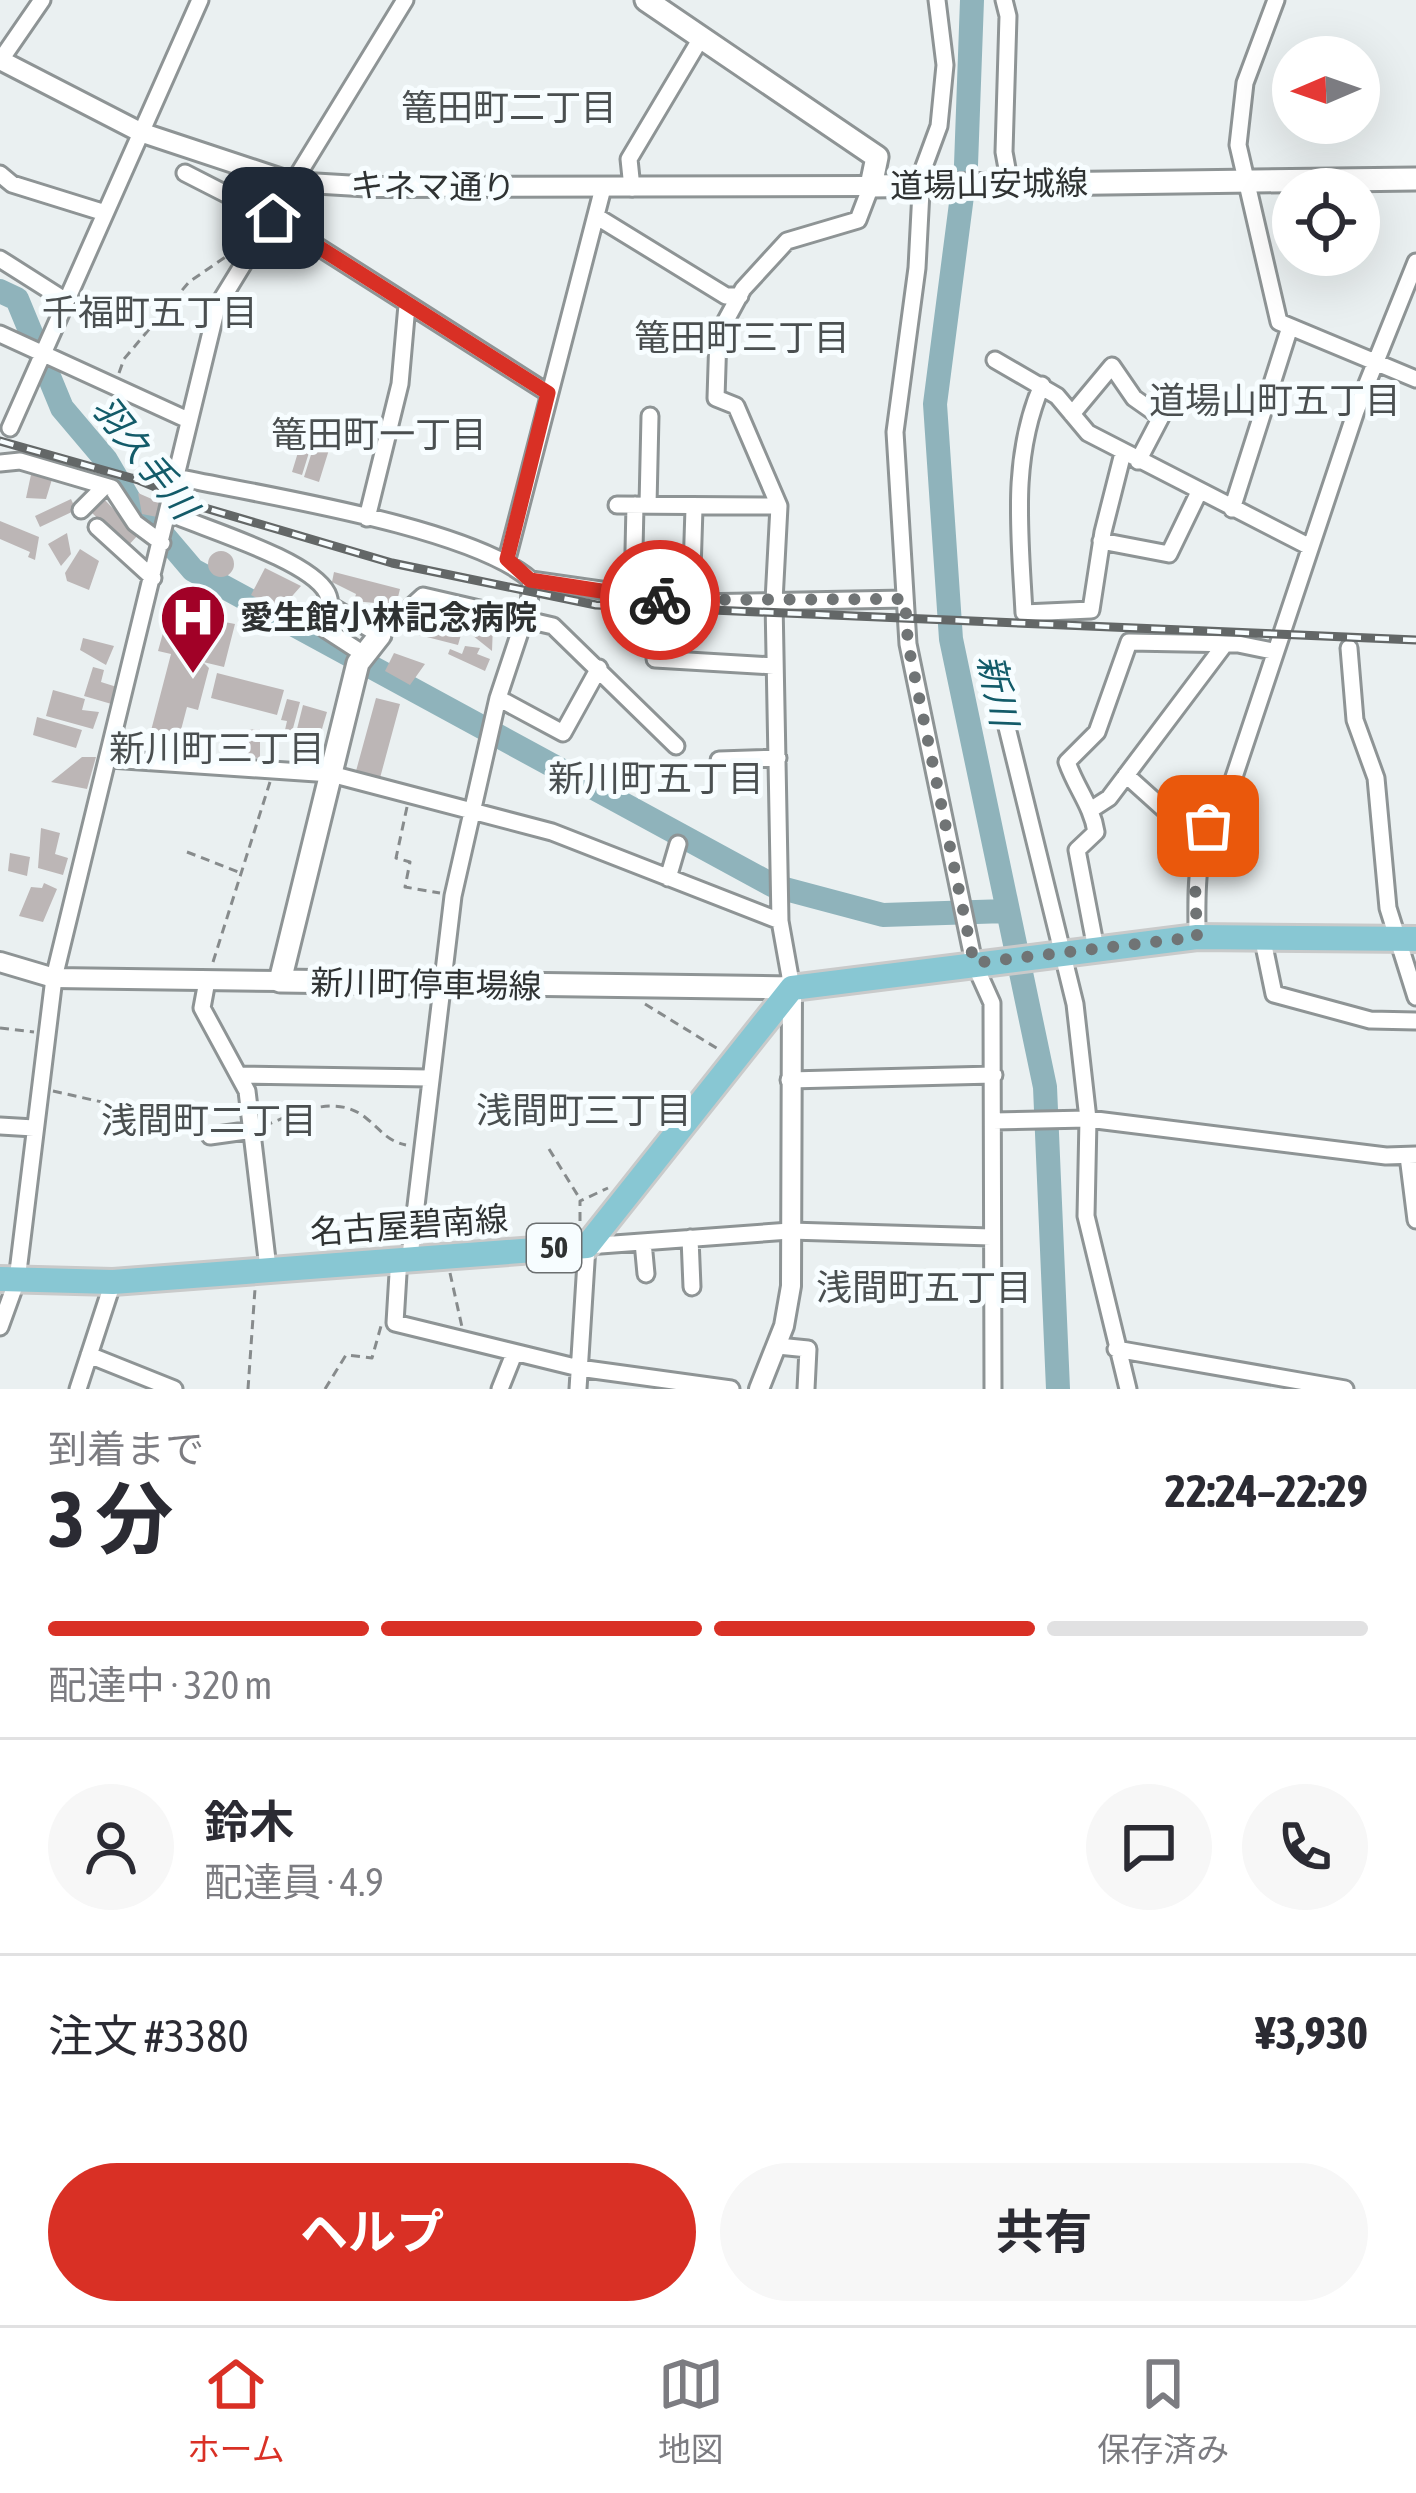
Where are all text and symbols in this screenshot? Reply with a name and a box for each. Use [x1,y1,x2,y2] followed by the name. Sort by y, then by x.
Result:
[1272,36,1380,144] north arrow
[1272,36,1380,276] map controls
[401,86,617,128] district label: 篭田町二丁目
[890,163,1088,205] street label: 道場山安城線
[350,166,516,206] street label: キネマ通り
[222,167,324,269] pin
[1272,168,1380,276] button: locate
[240,185,306,251] icon: home
[42,291,258,333] district label: 千福町五丁目
[634,316,850,358] district label: 篭田町三丁目
[1149,379,1401,421] district label: 道場山町五丁目
[84,387,208,530] water label: 羽久手川
[271,413,487,455] district label: 篭田町一丁目
[600,540,720,660] courier
[627,567,693,633] icon: bike
[158,582,228,676] hospital icon: 愛生館小林記念病院
[240,598,537,636] place label: 愛生館小林記念病院
[970,650,1027,733] water label: 新川
[109,727,325,769] district label: 新川町三丁目
[548,757,764,799] district label: 新川町五丁目
[1157,775,1259,877] pin
[1175,793,1241,859] icon: bag
[310,963,542,1005] street label: 新川町停車場線
[476,1089,692,1131] district label: 浅間町三丁目
[101,1099,317,1141] district label: 浅間町二丁目
[309,1199,509,1251] street label: 名古屋碧南線
[527,1224,581,1272] road number: 50
[816,1266,1032,1308] district label: 浅間町五丁目
[48,1427,204,1471] text: 到着まで
[1165,1465,1368,1517] text: 22:24–22:29
[48,1474,173,1564] text: 3 分
[48,1663,272,1707] text: 配達中 · 320 m
[48,1784,174,1910] button: person
[1086,1784,1212,1910] button: chat
[1242,1784,1368,1910] button: phone
[204,1796,294,1848] text: 鈴木
[204,1860,384,1904] text: 配達員 · 4.9
[1255,2007,1368,2059] text: ¥3,930
[48,2010,249,2062] text: 注文 #3380
[48,2163,696,2301] button: ヘルプ
[720,2163,1368,2301] button: 共有
[187,2351,285,2471] tab: ホーム
[658,2351,724,2471] tab: 地図
[1097,2351,1229,2471] tab: 保存済み

